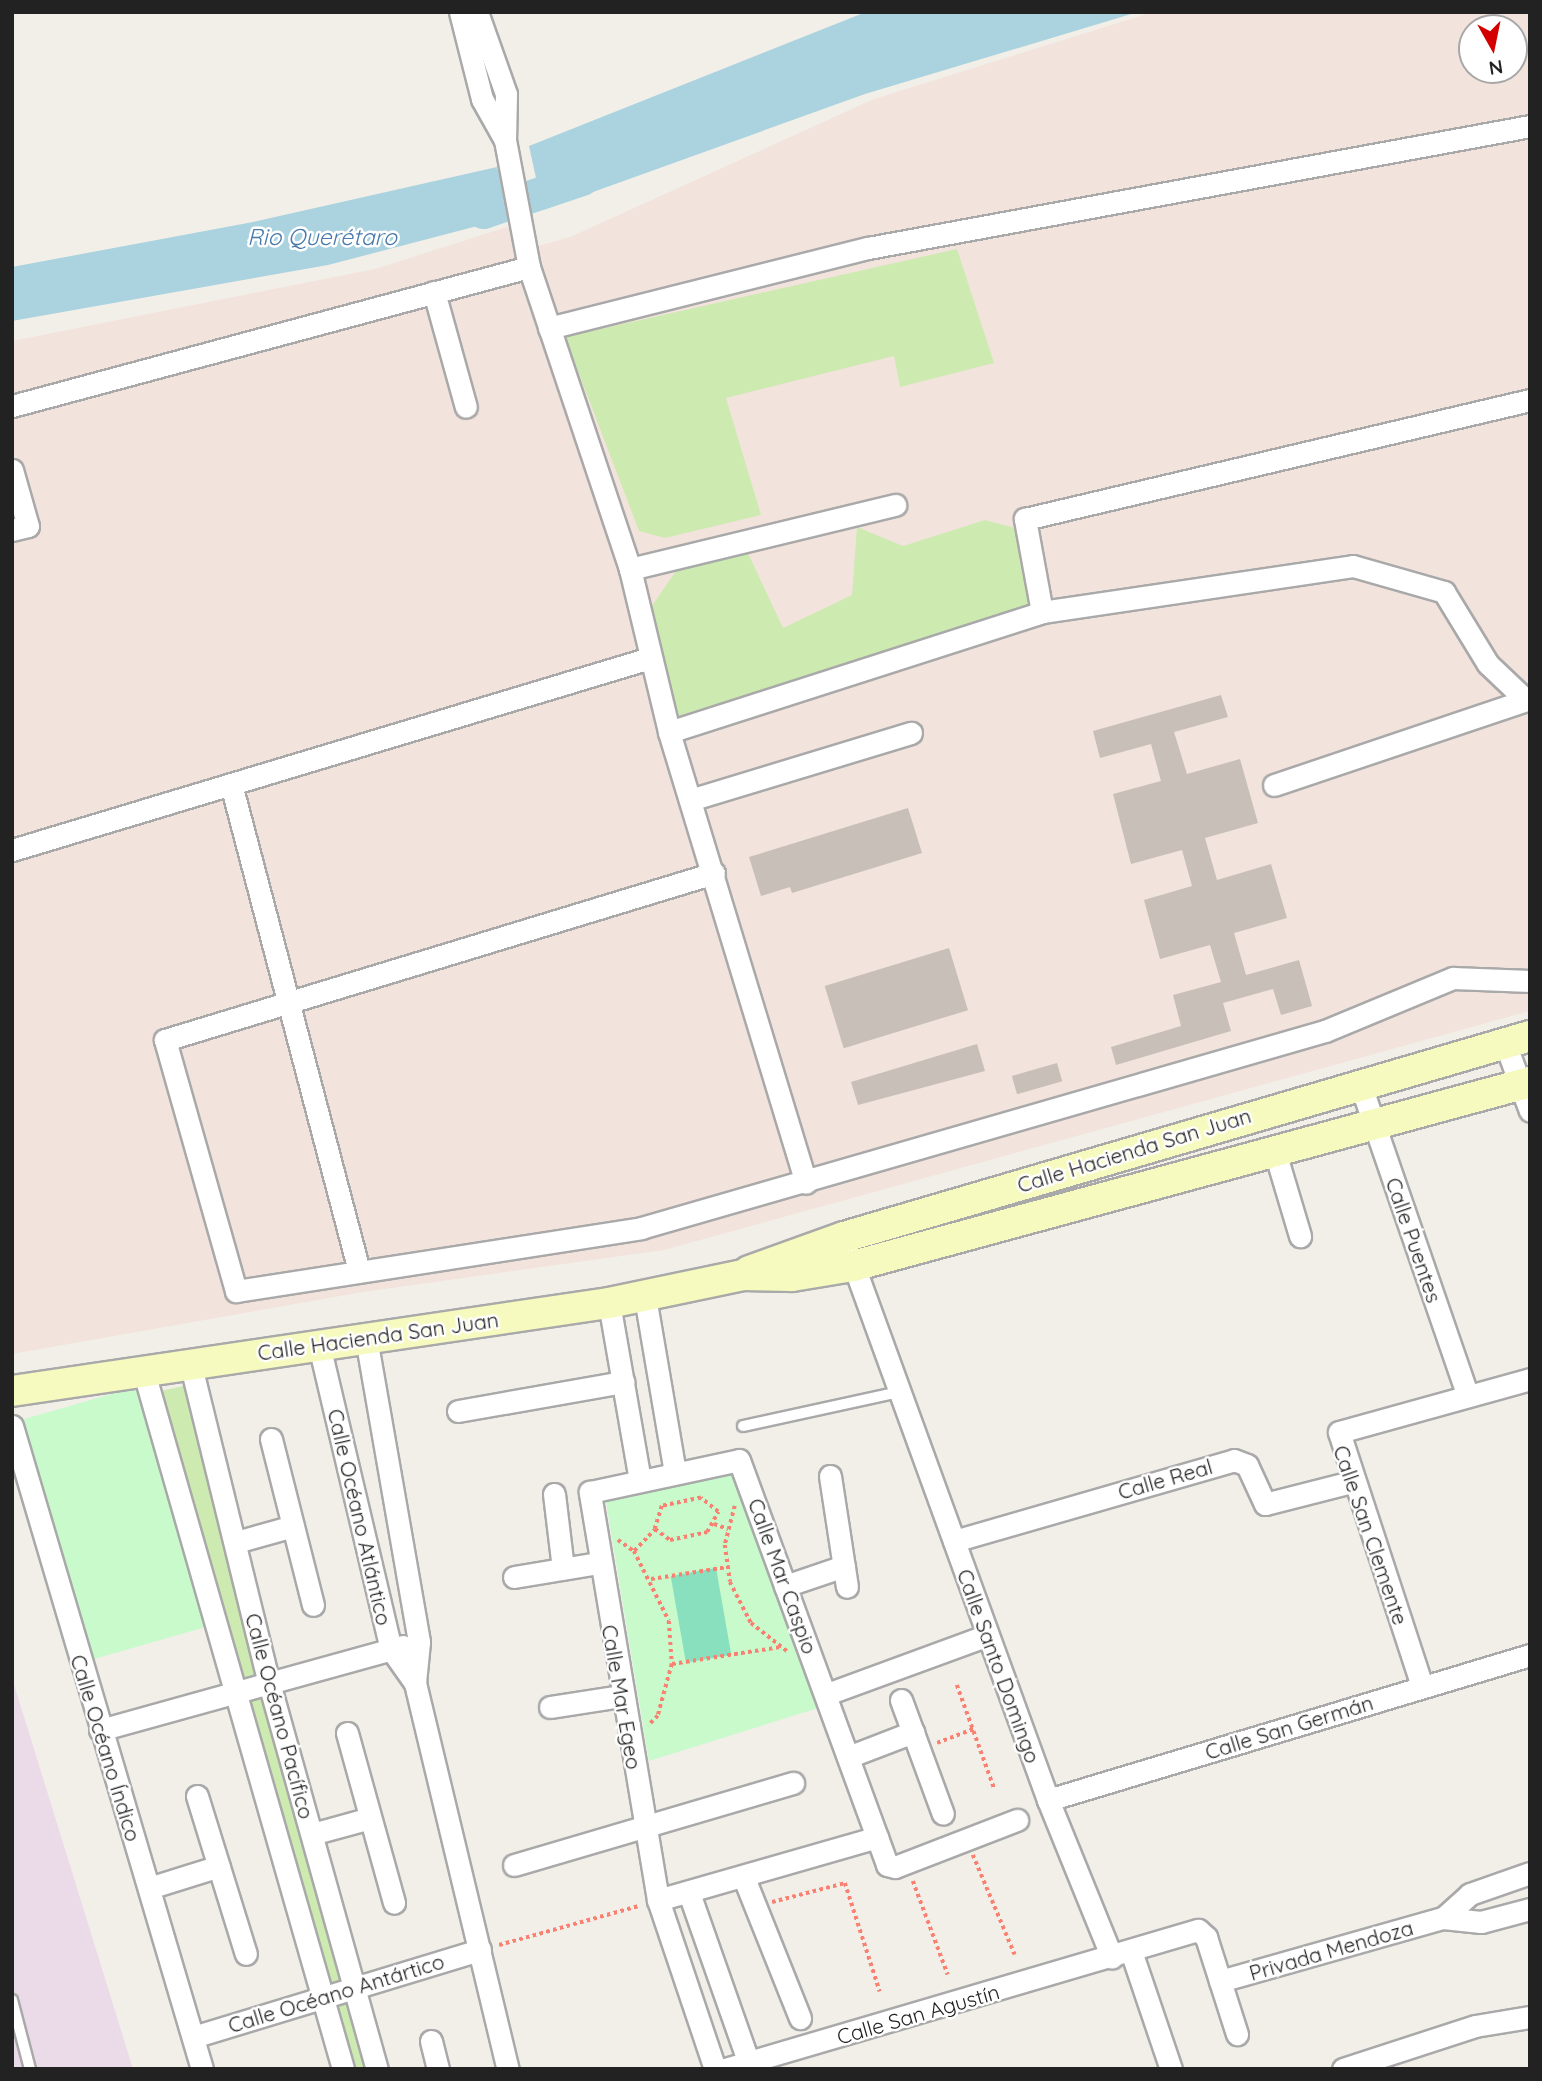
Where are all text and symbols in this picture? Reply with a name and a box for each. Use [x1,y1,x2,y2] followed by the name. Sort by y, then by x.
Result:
[1458,14,1528,84] north arrow
[1487,55,1505,81] text: N
[247,223,397,251] water label: Rio Querétaro
[1014,1102,1254,1198] street label: Calle Hacienda San Juan
[1381,1174,1447,1306] street label: Calle Puentes
[256,1307,500,1365] street label: Calle Hacienda San Juan
[323,1406,397,1628] street label: Calle Océano Atlántico
[1328,1442,1414,1628] street label: Calle San Clemente
[1115,1454,1215,1504] street label: Calle Real
[743,1495,823,1657] street label: Calle Mar Caspio
[952,1566,1046,1766] street label: Calle Santo Domingo
[240,1610,320,1822] street label: Calle Océano Pacífico
[597,1623,647,1771] street label: Calle Mar Egeo
[66,1652,146,1844] street label: Calle Océano Índico
[1202,1689,1376,1765] street label: Calle San Germán
[1246,1915,1416,1985] street label: Privada Mendoza
[225,1948,447,2038] street label: Calle Océano Antártico
[834,1979,1002,2049] street label: Calle San Agustín

